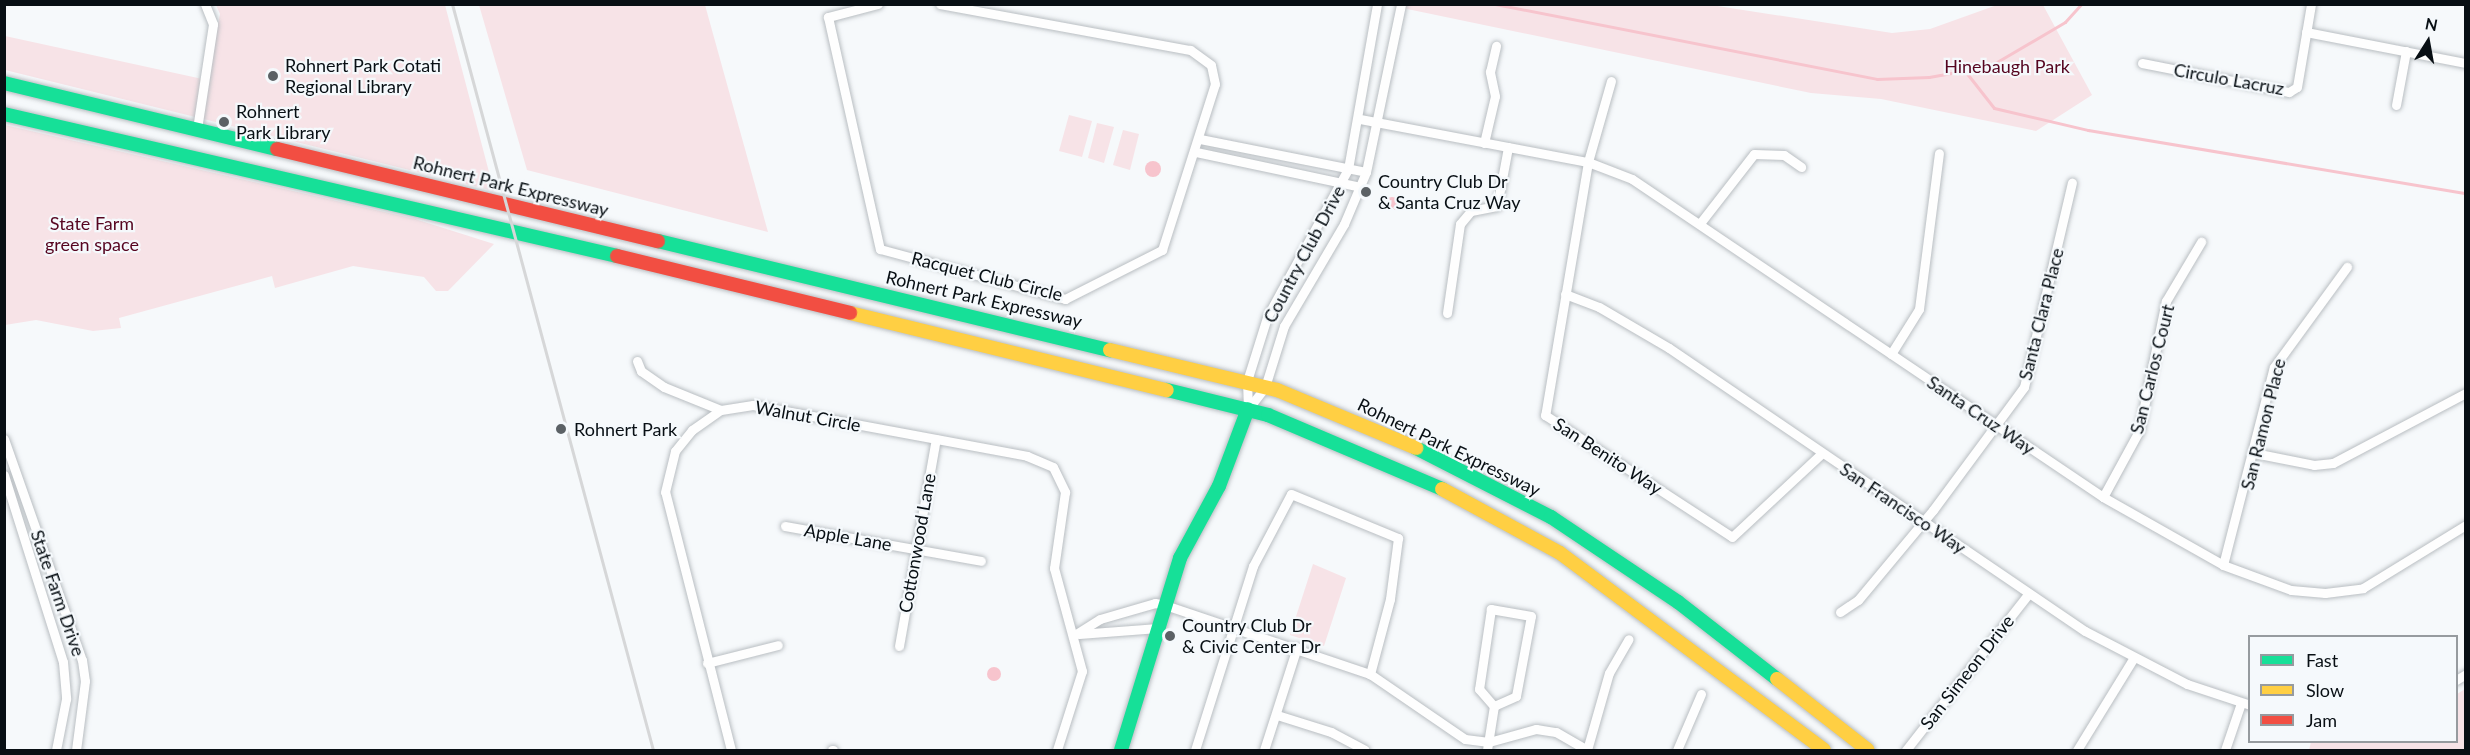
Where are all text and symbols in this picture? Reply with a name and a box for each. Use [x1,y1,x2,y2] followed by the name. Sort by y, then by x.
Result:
[2398,12,2458,72] north arrow
[2424,13,2439,34] text: N
[285,55,441,98] place label: Rohnert Park Cotati Regional Library
[1944,55,2070,77] park label: Hinebaugh Park
[2172,59,2286,99] street label: Circulo Lacruz
[266,69,280,83] marker: Rohnert Park Cotati Regional Library
[236,101,331,144] place label: Rohnert Park Library
[217,115,231,129] marker: Rohnert Park Library
[411,151,611,221] street label: Rohnert Park Expressway
[1378,171,1521,213] place label: Country Club Dr & Santa Cruz Way
[1259,181,1349,327] street label: Country Club Drive
[1359,185,1373,199] marker: Country Club Dr & Santa Cruz Way
[45,213,139,256] park label: State Farm green space
[2014,246,2068,382] street label: Santa Clara Place
[909,247,1065,305] street label: Racquet Club Circle
[884,266,1084,332] street label: Rohnert Park Expressway
[2125,302,2179,436] street label: San Carlos Court
[2236,356,2290,492] street label: San Ramon Place
[1923,371,2039,459] street label: Santa Cruz Way
[1354,393,1544,501] street label: Rohnert Park Expressway
[754,396,862,436] street label: Walnut Circle
[1550,413,1666,499] street label: San Benito Way
[574,418,677,440] place label: Rohnert Park
[552,420,570,438] marker: Rohnert Park
[1836,458,1970,558] street label: San Francisco Way
[894,472,940,614] street label: Cottonwood Lane
[803,519,893,555] street label: Apple Lane
[26,527,90,659] street label: State Farm Drive
[1916,610,2018,734] street label: San Simeon Drive
[1182,615,1321,658] place label: Country Club Dr & Civic Center Dr
[1163,629,1177,643] marker: Country Club Dr & Civic Center Dr
[2248,635,2458,743] legend
[2306,649,2338,671] text: Fast
[2306,679,2344,701] text: Slow
[2306,709,2337,731] text: Jam

